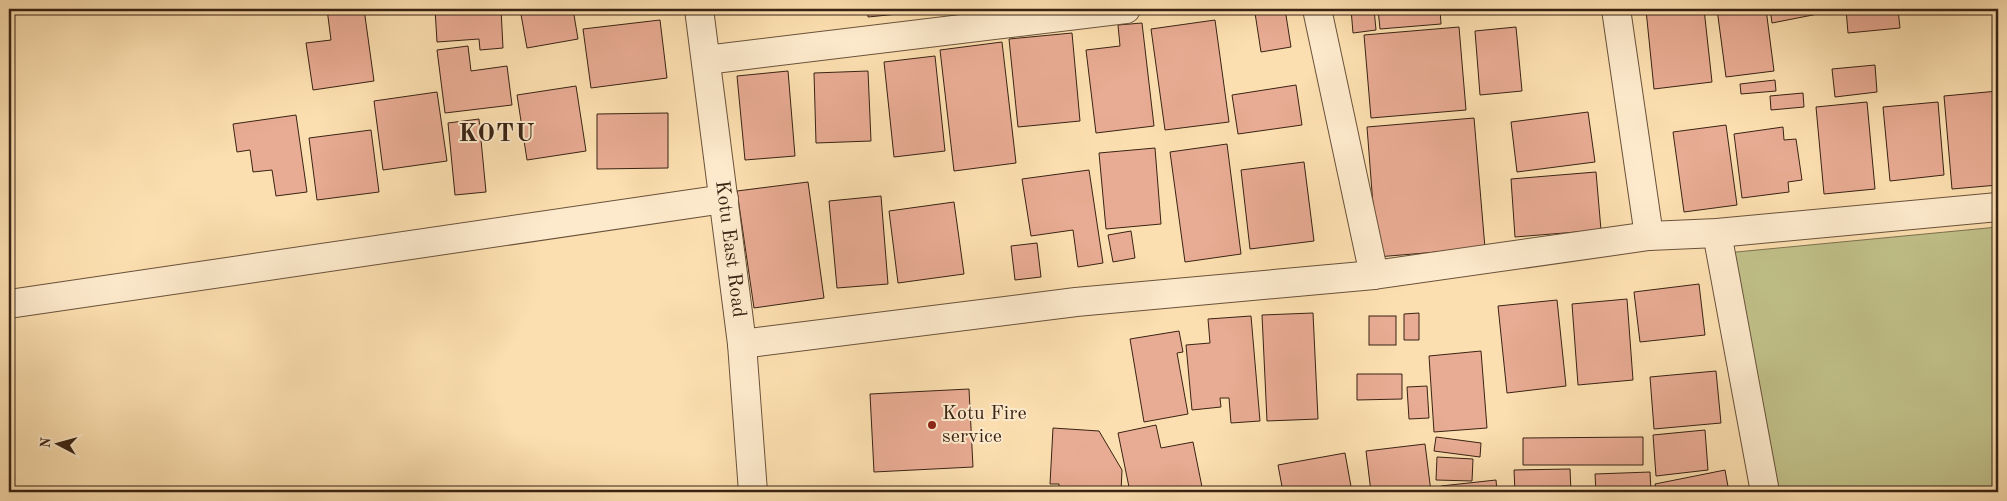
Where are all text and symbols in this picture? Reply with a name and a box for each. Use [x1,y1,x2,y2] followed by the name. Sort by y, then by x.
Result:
[458,122,536,147] district label: KOTU
[711,179,749,319] street label: Kotu East Road
[942,404,1027,447] place label: Kotu Fire service
[32,418,82,468] north arrow
[926,419,938,431] marker: Kotu Fire service
[39,436,54,449] text: N

